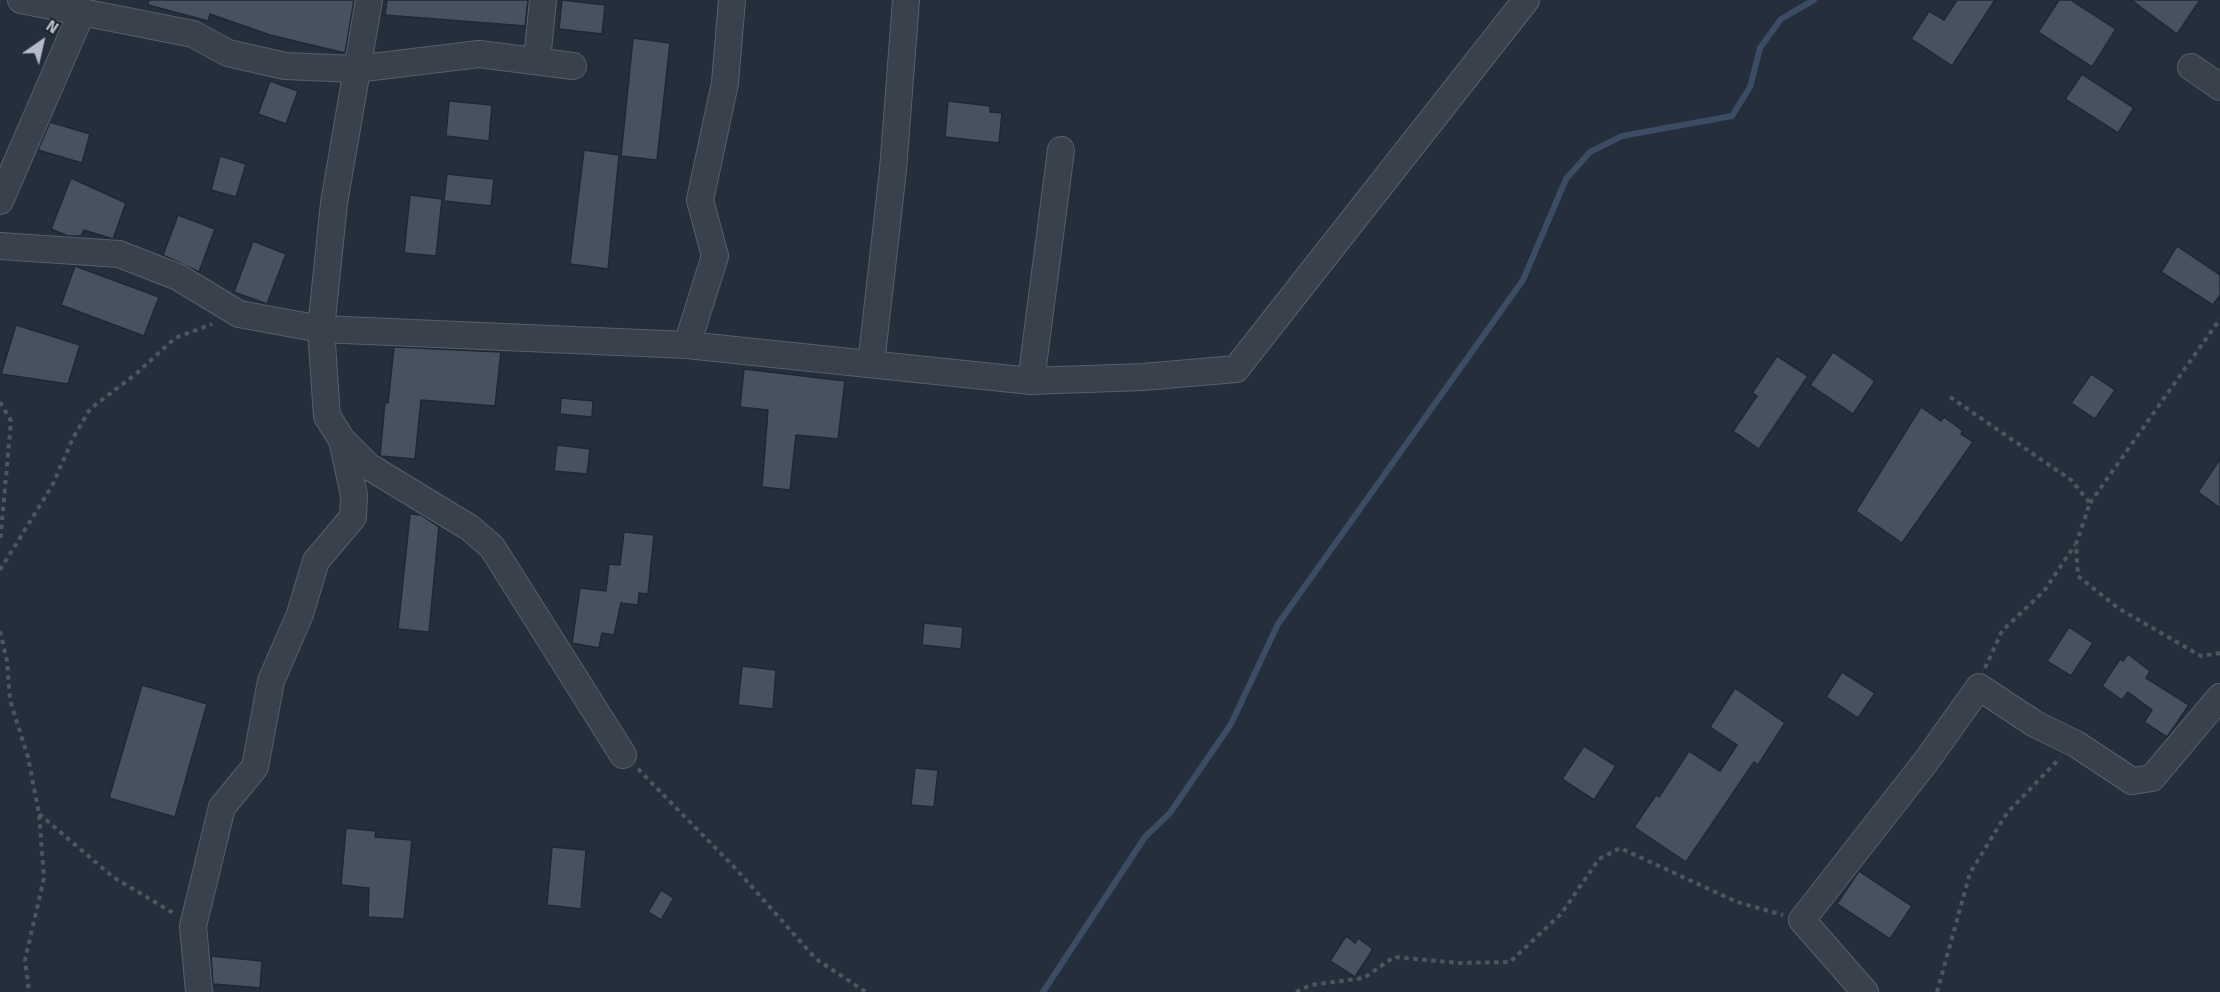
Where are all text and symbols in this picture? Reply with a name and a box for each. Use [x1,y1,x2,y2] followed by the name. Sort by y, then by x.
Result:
[12,12,72,72] north arrow
[43,16,62,38] text: N

